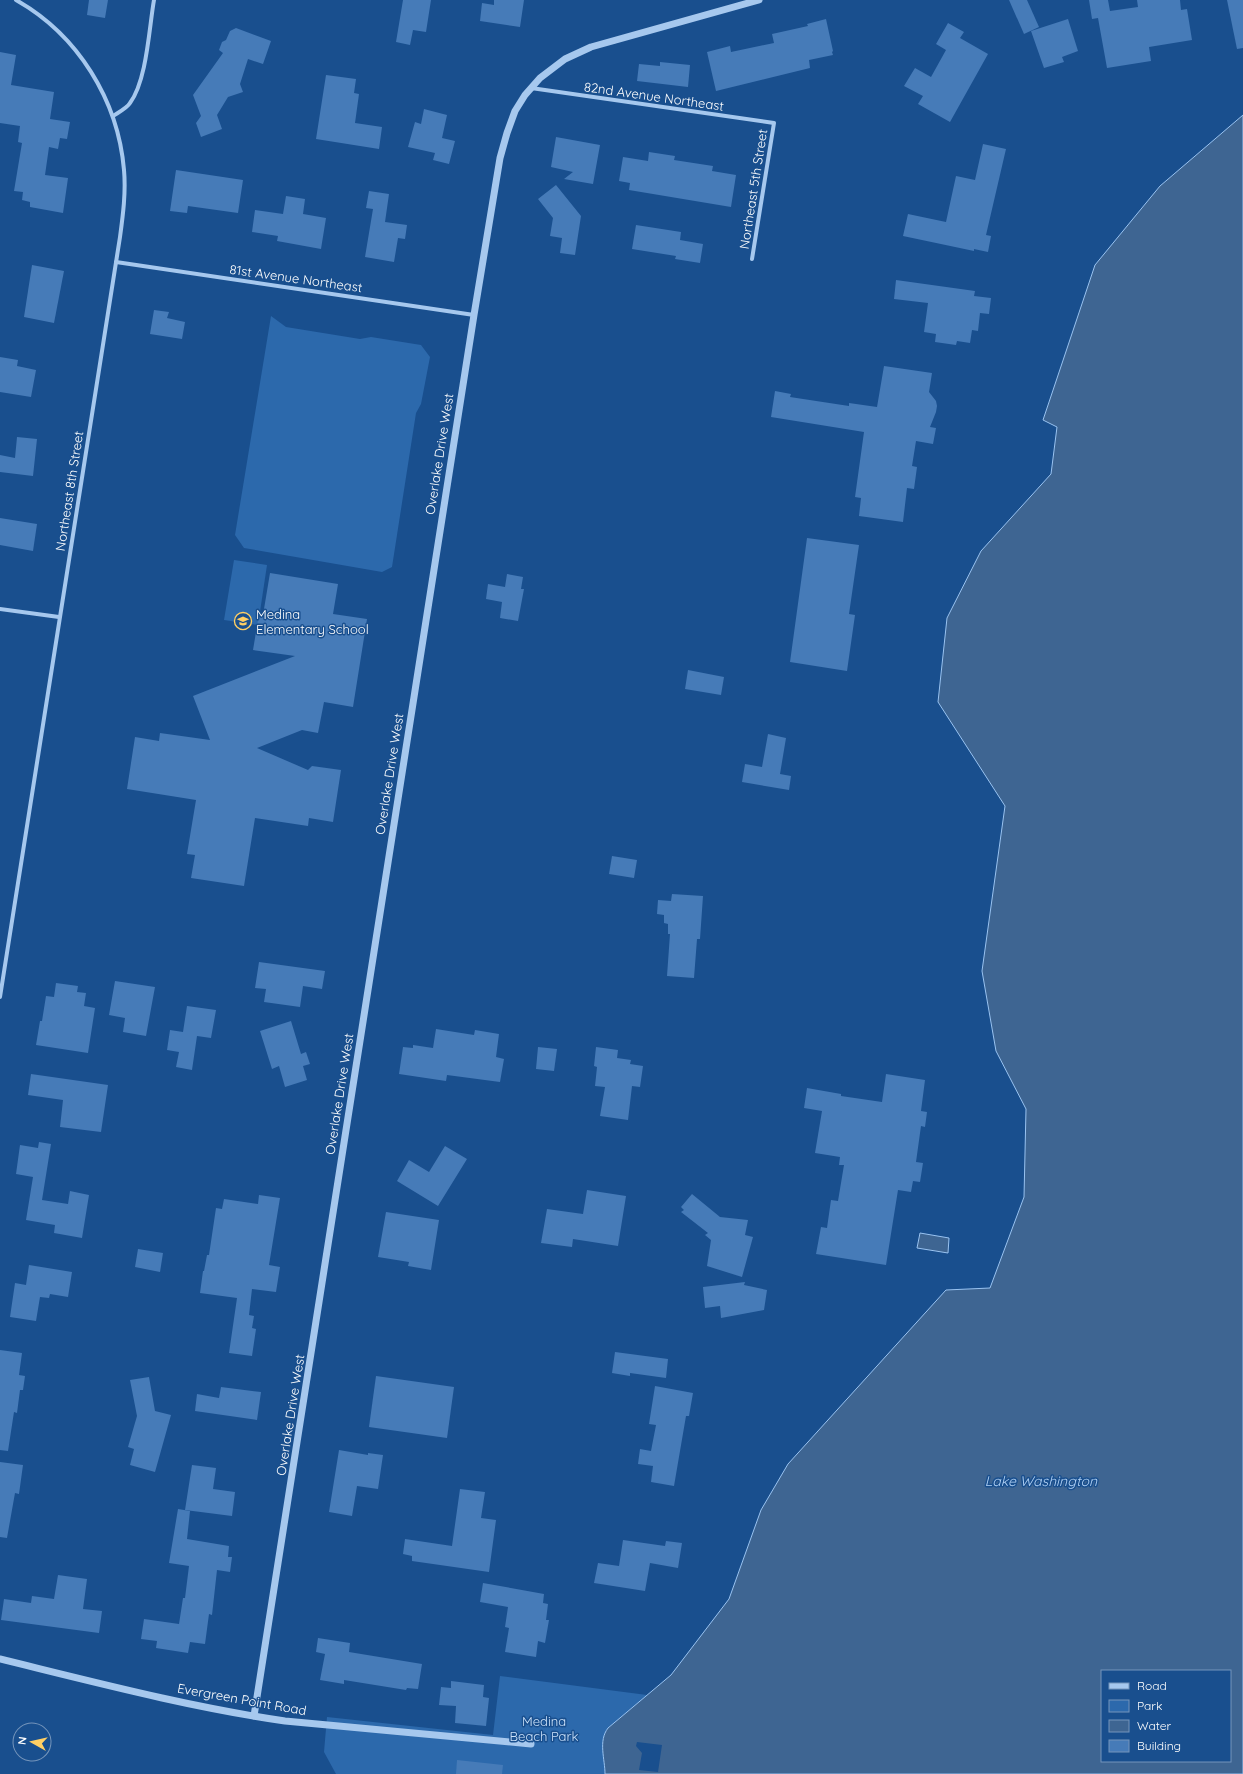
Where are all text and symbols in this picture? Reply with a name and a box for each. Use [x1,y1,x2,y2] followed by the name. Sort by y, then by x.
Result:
[583,78,725,114] street label: 82nd Avenue Northeast
[736,128,770,250] street label: Northeast 5th Street
[229,261,363,295] street label: 81st Avenue Northeast
[422,392,456,516] street label: Overlake Drive West
[52,430,86,552] street label: Northeast 8th Street
[256,606,369,637] place label: Medina Elementary School
[233,611,253,631] school or university icon: Medina Elementary School
[372,712,406,836] street label: Overlake Drive West
[322,1032,356,1156] street label: Overlake Drive West
[273,1353,307,1477] street label: Overlake Drive West
[985,1472,1098,1490] water label: Lake Washington
[1101,1670,1231,1762] legend
[1137,1678,1167,1693] text: Road
[176,1680,308,1718] street label: Evergreen Point Road
[1137,1698,1162,1713] text: Park
[510,1713,578,1744] park label: Medina Beach Park
[1137,1718,1172,1733] text: Water
[12,1722,52,1762] north arrow
[15,1736,30,1746] text: N
[1137,1738,1181,1753] text: Building

